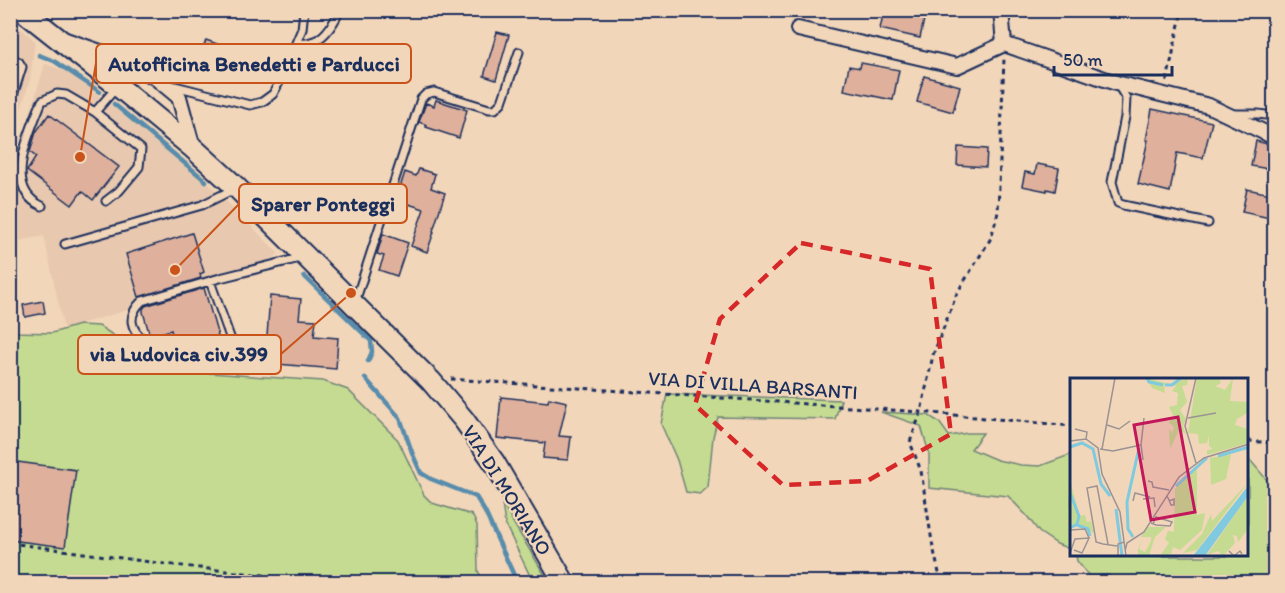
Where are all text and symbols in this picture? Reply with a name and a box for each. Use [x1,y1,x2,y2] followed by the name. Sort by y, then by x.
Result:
[1054,39,1172,77] scale bar
[96,44,411,83] callout: Autofficina Benedetti e Parducci
[1063,49,1103,71] text: 50 m
[107,51,400,76] text: Autofficina Benedetti e Parducci
[239,184,407,223] callout: Sparer Ponteggi
[251,191,395,217] text: Sparer Ponteggi
[78,335,281,374] callout: via Ludovica civ.399
[90,341,268,366] text: via Ludovica civ.399
[647,366,859,404] street label: VIA DI VILLA BARSANTI
[1070,378,1249,557] inset map
[457,420,557,560] street label: VIA DI MORIANO

